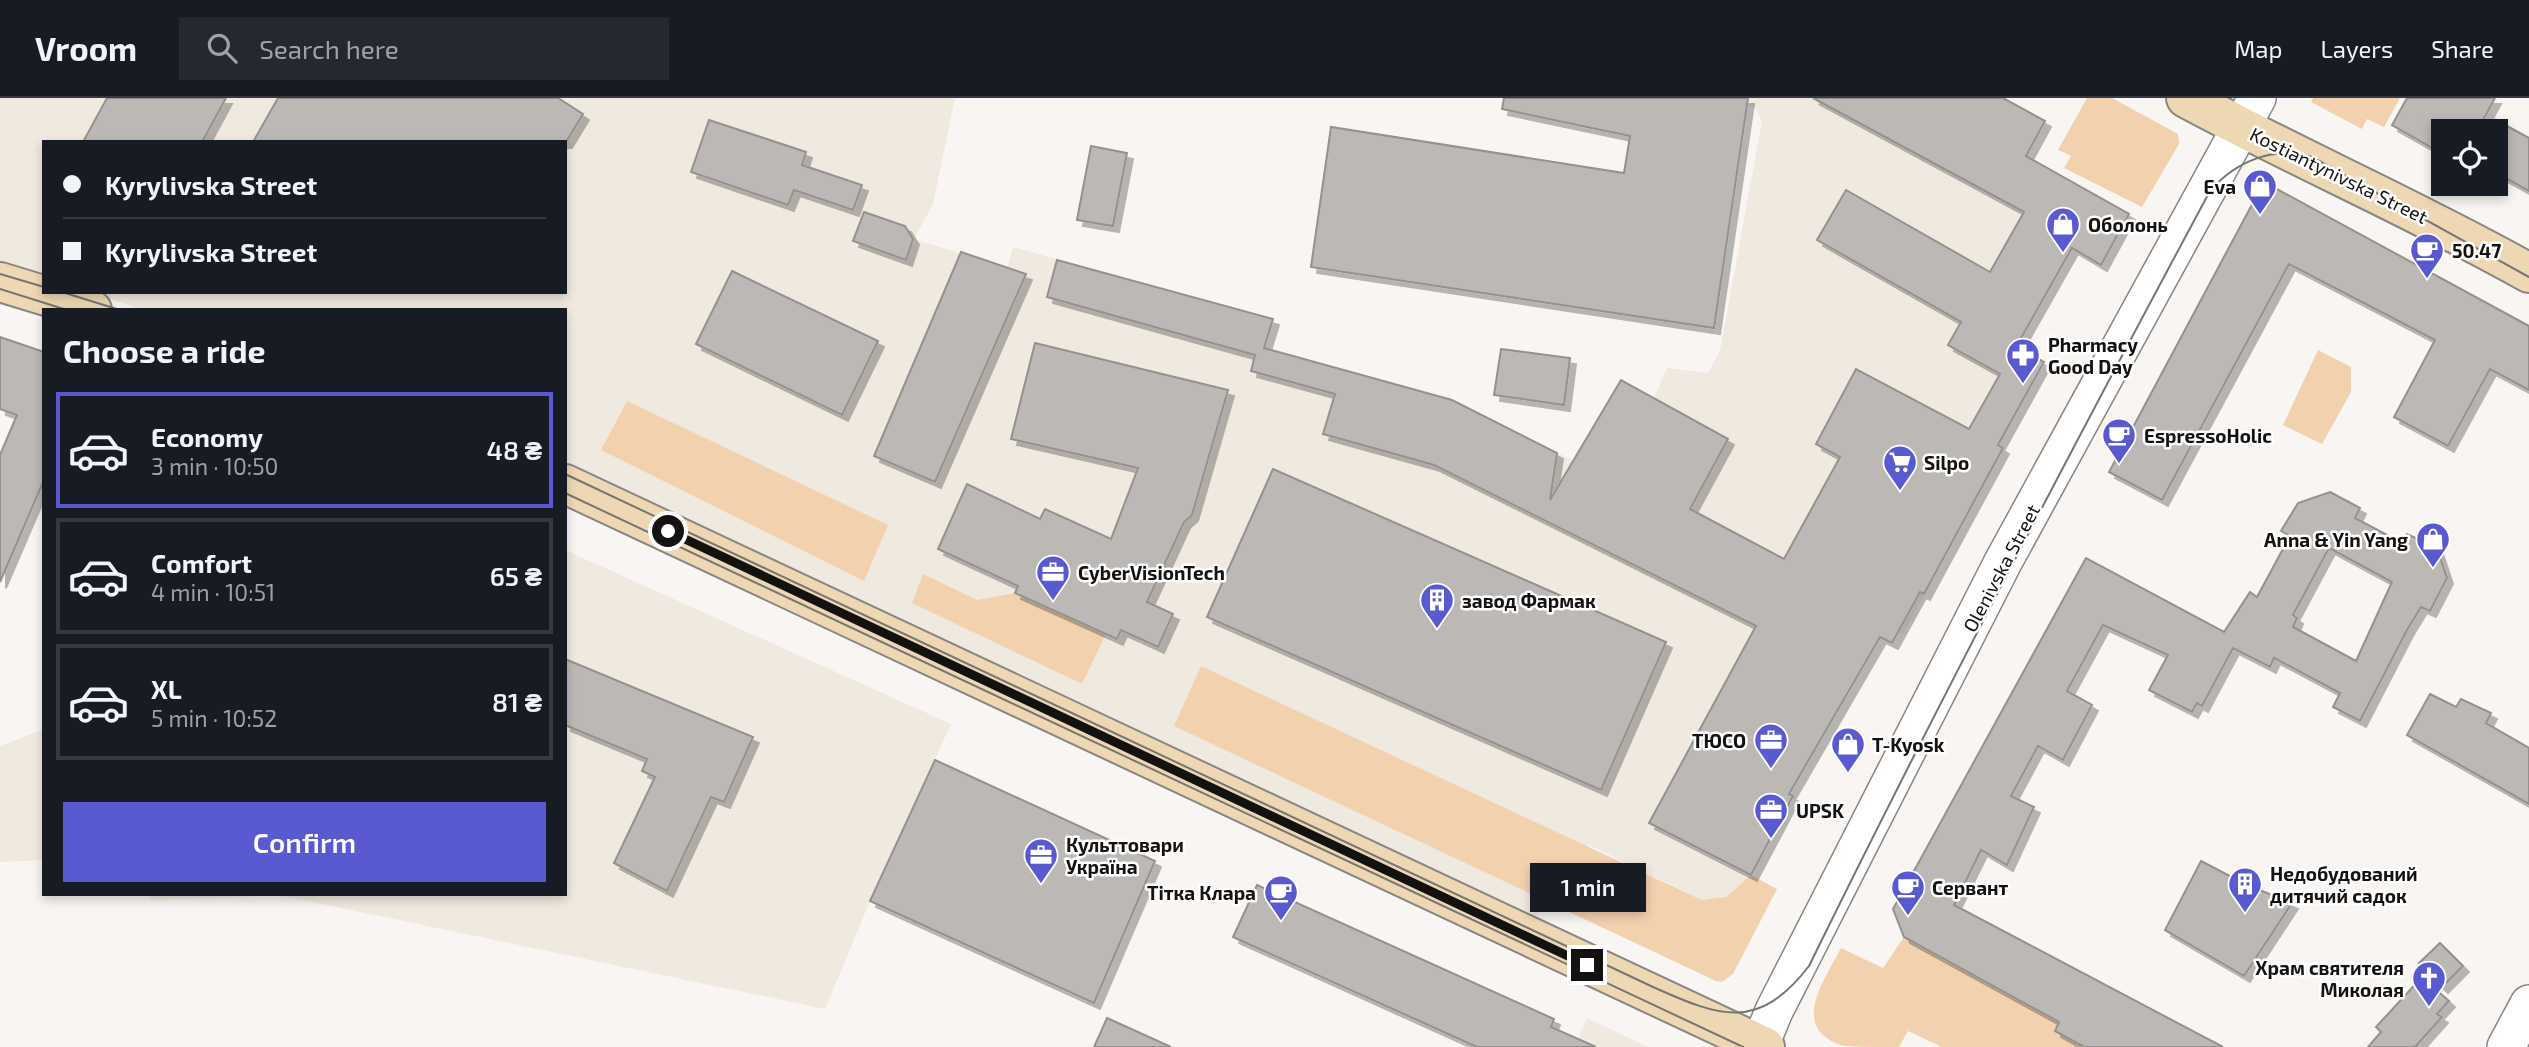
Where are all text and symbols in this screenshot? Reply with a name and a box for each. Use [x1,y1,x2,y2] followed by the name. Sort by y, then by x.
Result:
[179,17,669,80] search box
[35,28,137,68] text: Vroom
[203,29,241,67] icon: search
[259,33,399,64] text: Search here
[2234,34,2282,63] text: Map
[2320,34,2393,63] text: Layers
[2431,34,2494,63] text: Share
[2431,119,2508,196] map controls
[2431,119,2508,196] button: locate
[2246,122,2432,228] street label: Kostiantynivska Street
[2241,167,2279,216] shop icon: Eva
[105,169,317,200] text: Kyrylivska Street
[2204,175,2236,198] place label: Eva
[2044,205,2082,254] shop icon: Оболонь
[2088,213,2168,236] place label: Оболонь
[2408,231,2446,280] cafe icon: 50.47
[105,236,317,267] text: Kyrylivska Street
[2452,239,2501,262] place label: 50.47
[63,331,266,369] text: Choose a ride
[2048,333,2138,379] place label: Pharmacy Good Day
[2004,336,2042,385] pharmacy icon: Pharmacy Good Day
[2100,416,2138,465] cafe icon: EspressoHolic
[67,419,130,482] icon: car
[151,421,263,452] text: Economy
[2144,424,2272,447] place label: EspressoHolic
[487,434,542,465] text: 48 ₴
[1881,443,1919,492] supermarket icon: Silpo
[1924,451,1969,474] place label: Silpo
[151,452,278,480] text: 3 min · 10:50
[1958,500,2044,636] street label: Olenivska Street
[652,515,684,547] route start
[2414,520,2452,569] shop icon: Anna & Yin Yang
[2264,528,2408,551] place label: Anna & Yin Yang
[67,545,130,608] icon: car
[151,547,252,578] text: Comfort
[1034,553,1072,602] office icon: CyberVisionTech
[490,560,542,591] text: 65 ₴
[1078,561,1225,585] place label: CyberVisionTech
[151,578,275,606] text: 4 min · 10:51
[1418,581,1456,630] building icon: завод Фармак
[1462,589,1596,612] place label: завод Фармак
[67,671,130,734] icon: car
[151,673,182,704] text: XL
[492,686,542,717] text: 81 ₴
[151,704,277,732] text: 5 min · 10:52
[1752,721,1790,770] office icon: ТЮСО
[1829,725,1867,774] shop icon: T-Kyosk
[1692,729,1746,752] place label: ТЮСО
[1872,733,1945,757] place label: T-Kyosk
[1752,791,1790,840] office icon: UPSK
[1796,799,1844,822] place label: UPSK
[63,802,546,882] button: Confirm
[1066,833,1184,878] place label: Культтовари Україна
[1022,836,1060,885] office icon: Культтовари Україна
[2270,862,2418,907] place label: Недобудований дитячий садок
[1529,864,1645,912] callout: 1 min
[2226,865,2264,914] building icon: Недобудований дитячий садок
[1889,868,1927,917] cafe icon: Сервант
[1262,873,1300,922] cafe icon: Тітка Клара
[1561,873,1615,901] text: 1 min
[1932,876,2009,899] place label: Сервант
[1147,881,1256,904] place label: Тітка Клара
[1571,949,1603,981] route end
[2255,956,2404,1001] place label: Храм святителя Миколая
[2410,959,2448,1008] church icon: Храм святителя Миколая

